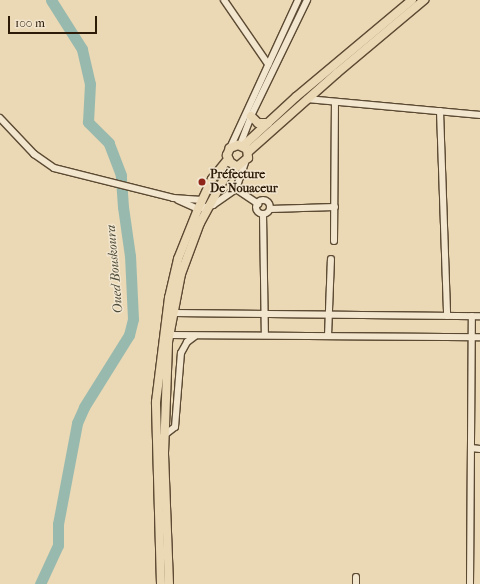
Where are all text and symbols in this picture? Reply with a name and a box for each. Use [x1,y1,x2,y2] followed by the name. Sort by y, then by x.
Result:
[10,8,99,34] scale bar
[15,16,45,30] text: 100 m
[210,168,278,196] place label: Préfecture De Nouaceur
[197,177,207,187] marker: Préfecture De Nouaceur
[103,224,127,314] water label: Oued Bouskoura

